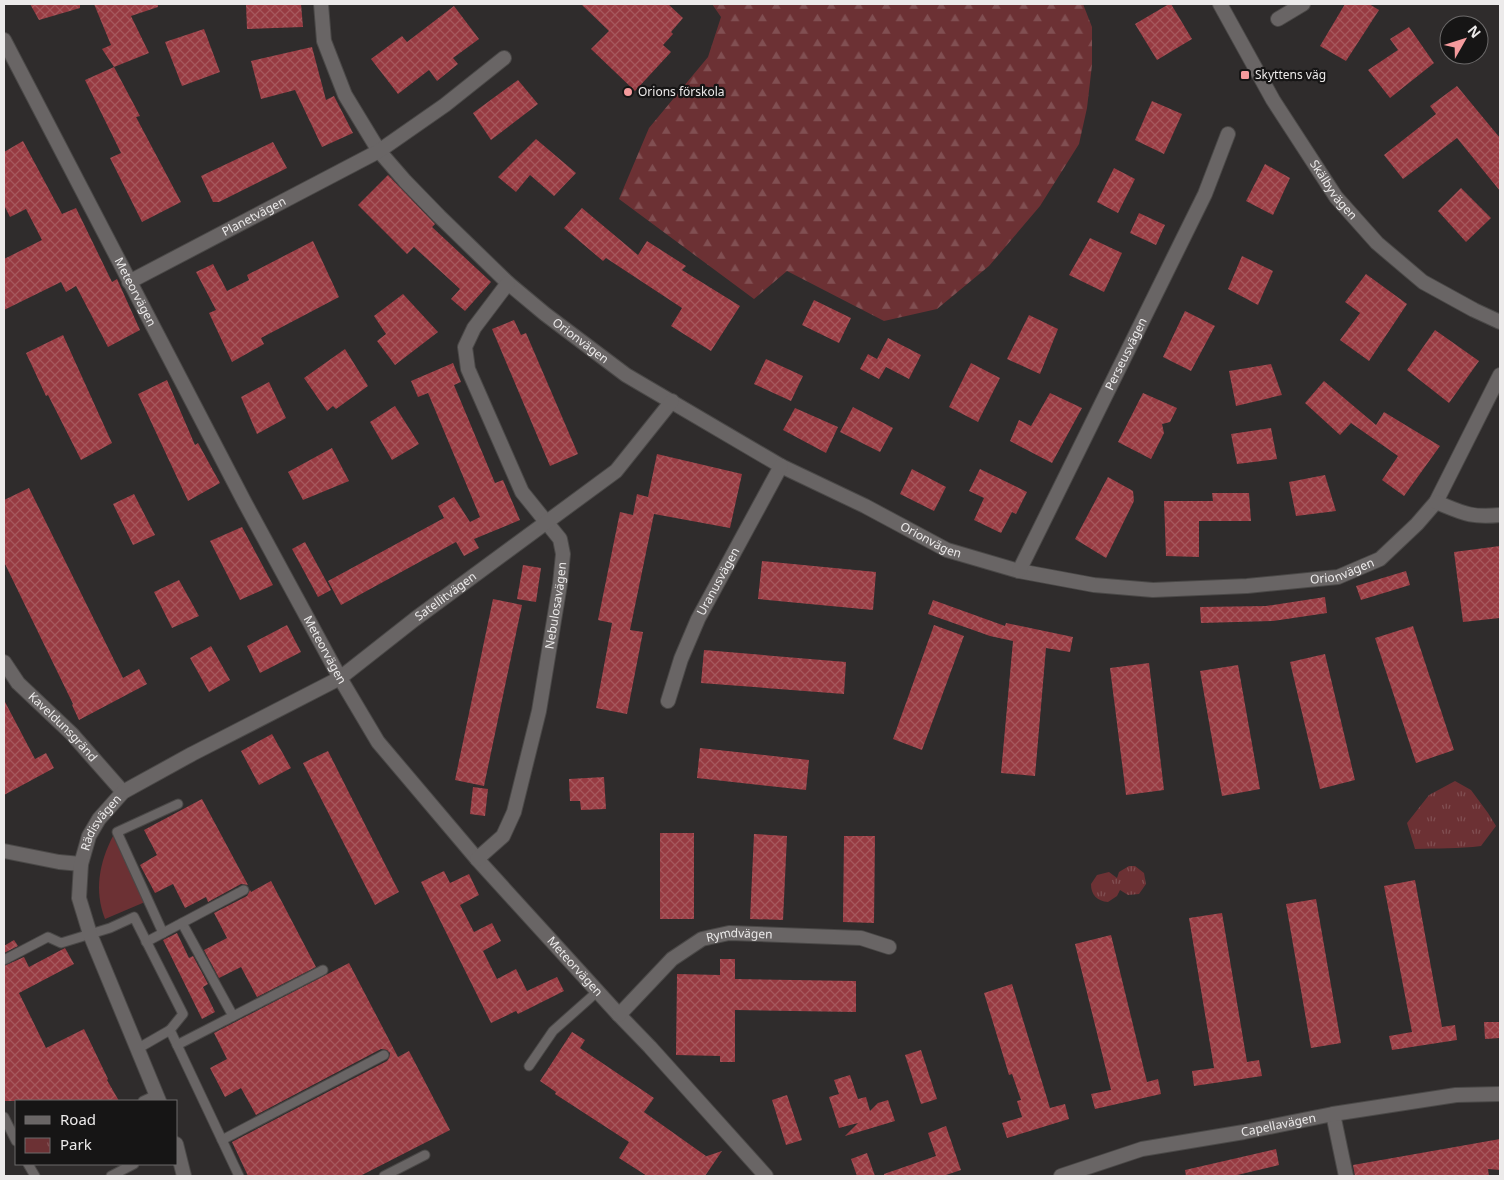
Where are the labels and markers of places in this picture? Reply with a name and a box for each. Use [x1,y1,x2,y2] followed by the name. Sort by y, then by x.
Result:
[1255,66,1326,83] place label: Skyttens väg
[1239,69,1251,81] marker: Skyttens väg
[638,83,725,100] place label: Orions förskola
[622,86,634,98] marker: Orions förskola

